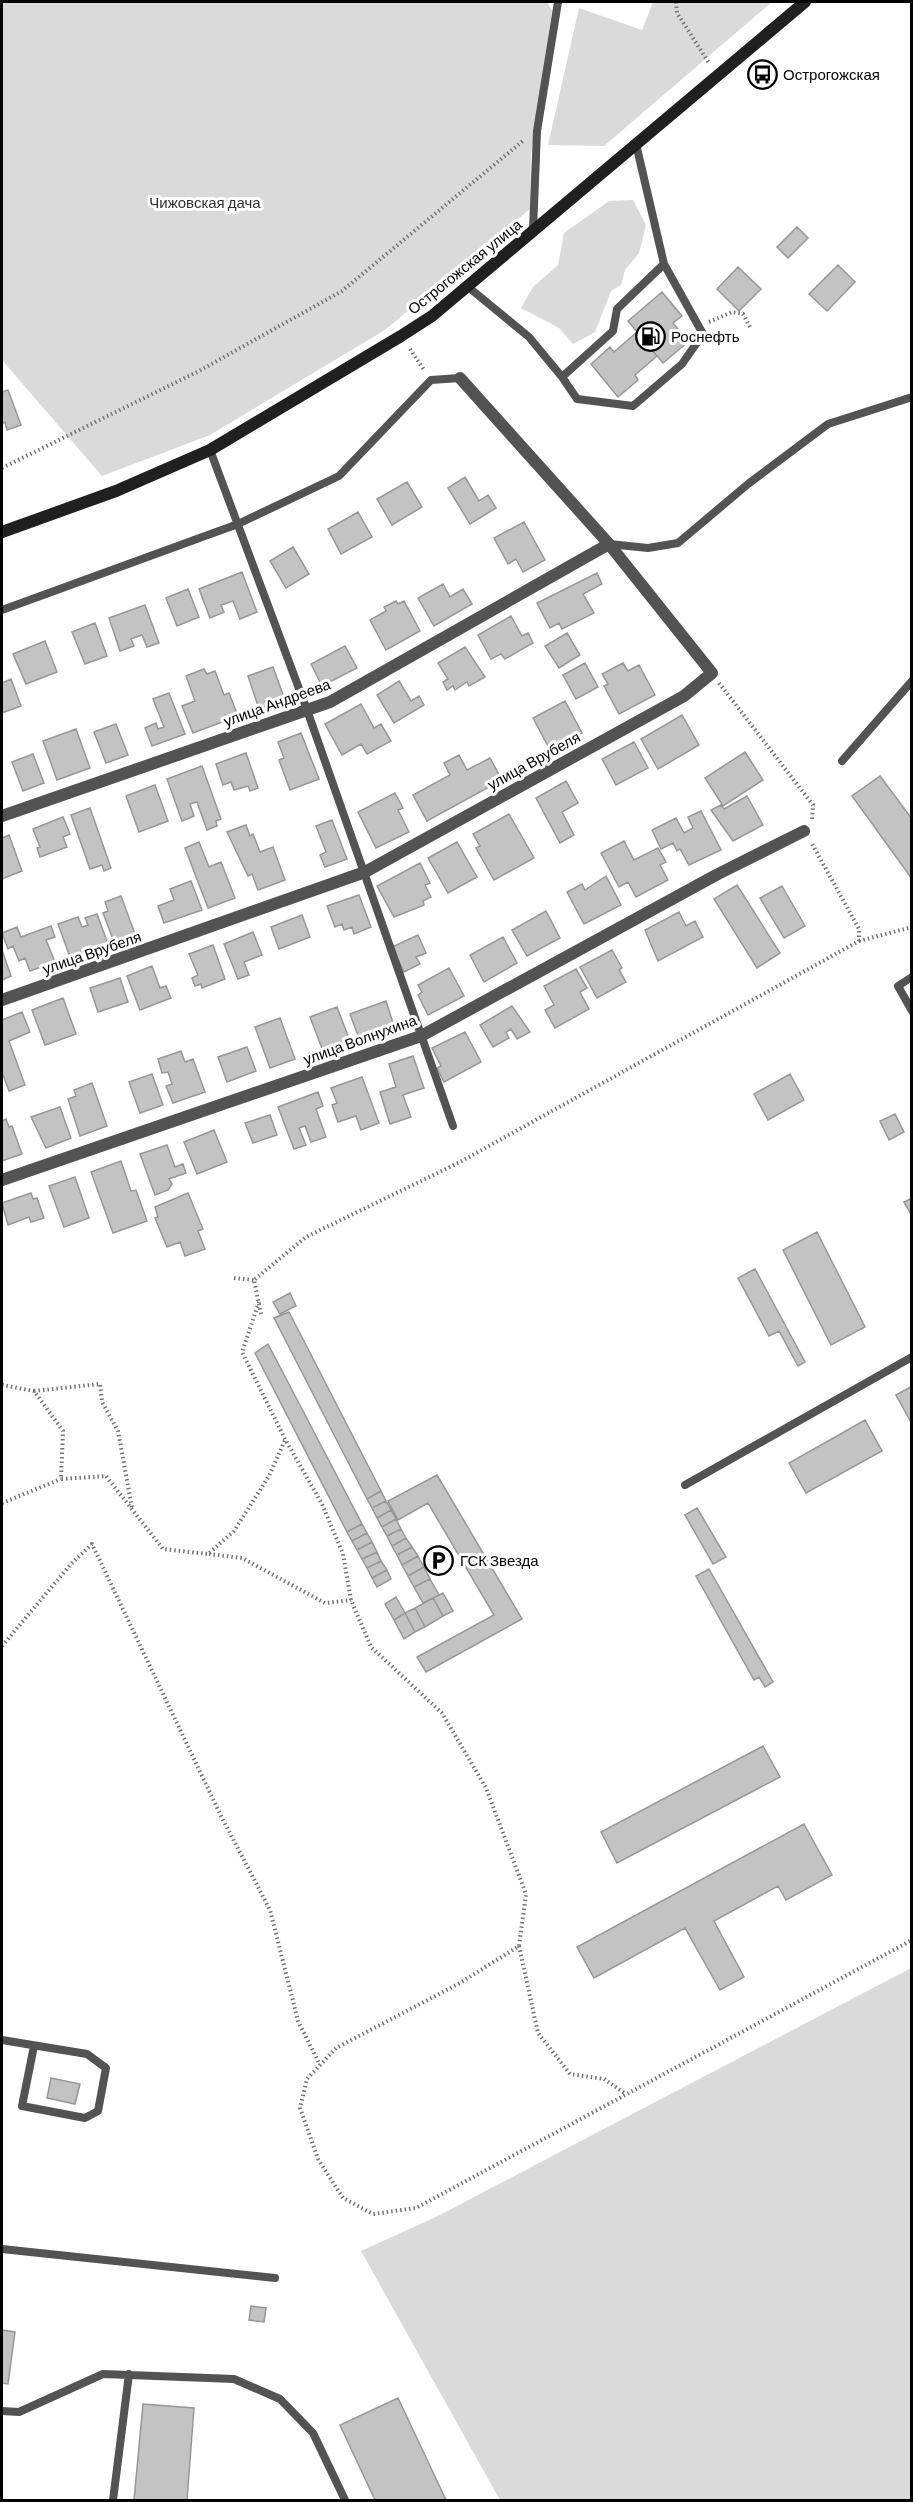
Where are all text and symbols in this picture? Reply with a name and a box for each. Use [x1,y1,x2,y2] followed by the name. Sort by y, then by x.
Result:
[746,59,778,91] bus stop icon: Острогожская
[783,65,880,83] place label: Острогожская
[149,193,261,211] park label: Чижовская дача
[404,214,525,318] street label: Острогожская улица
[634,321,666,353] fuel station icon: Роснефть
[671,327,740,345] place label: Роснефть
[221,674,333,730] street label: улица Андреева
[484,727,583,793] street label: улица Врубеля
[40,927,143,977] street label: улица Врубеля
[301,1010,419,1068] street label: улица Волнухина
[423,1545,455,1577] parking icon: ГСК Звезда
[460,1551,539,1569] place label: ГСК Звезда

